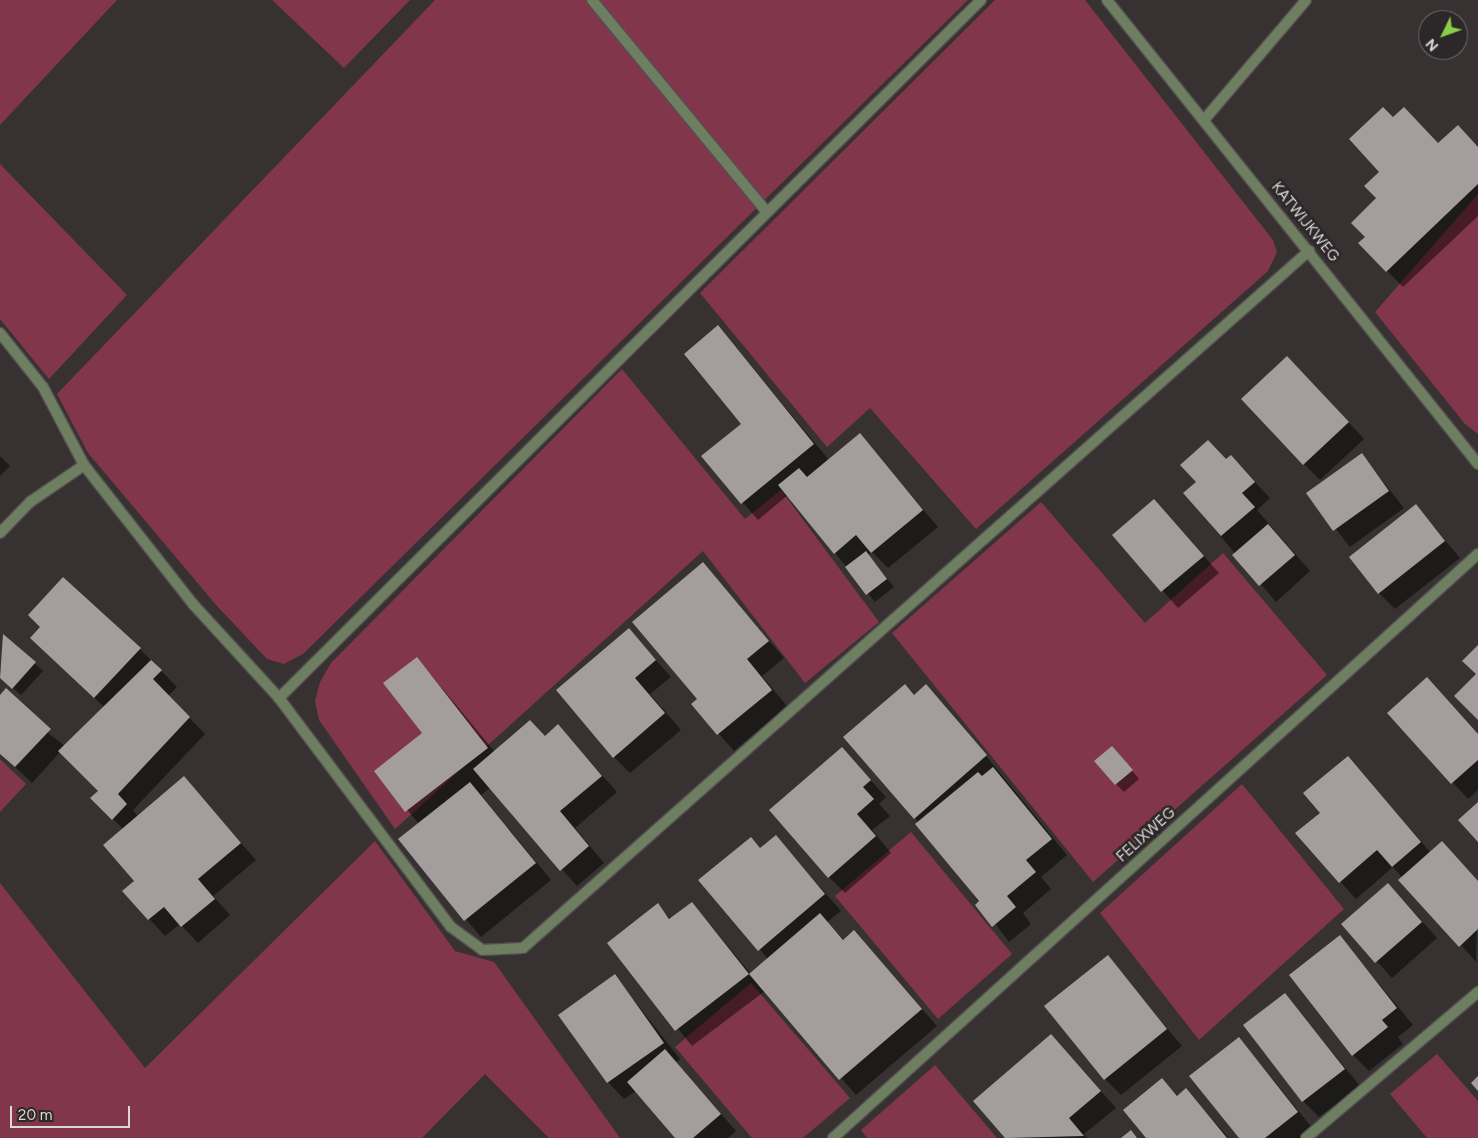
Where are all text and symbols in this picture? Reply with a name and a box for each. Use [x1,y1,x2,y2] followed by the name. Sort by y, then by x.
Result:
[1418,10,1468,60] north arrow
[1422,35,1442,54] text: N
[1267,178,1343,266] street label: KATWIJKWEG
[1113,804,1179,866] street label: FELIXWEG
[12,1096,132,1128] scale bar
[18,1106,52,1124] text: 20 m

